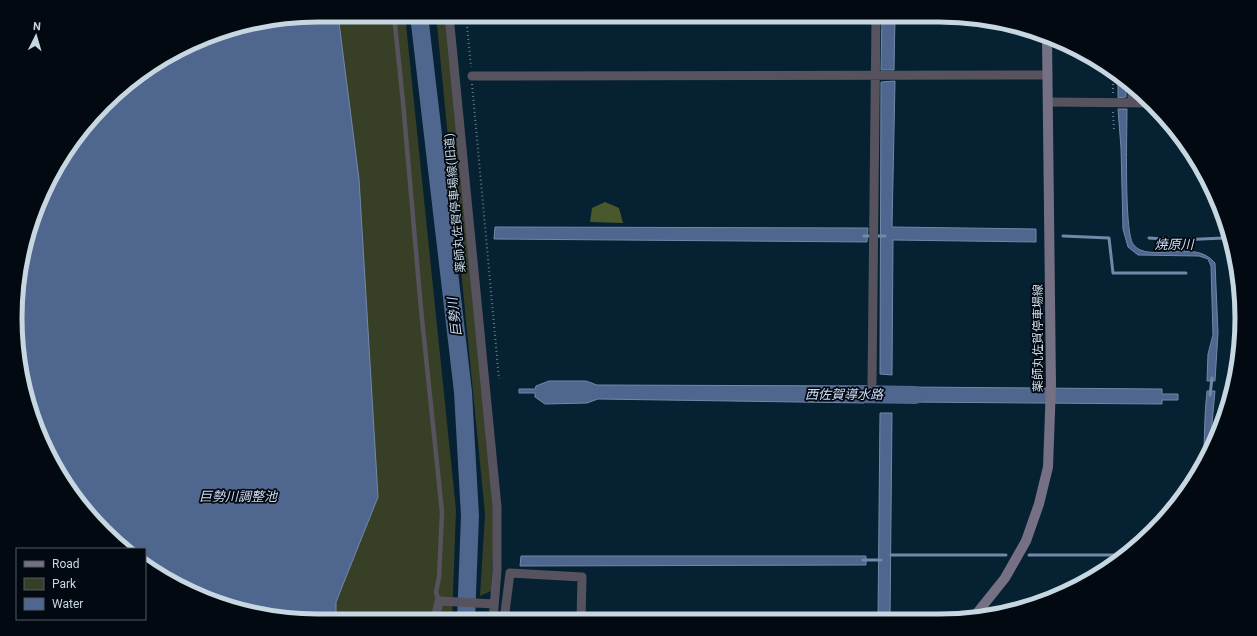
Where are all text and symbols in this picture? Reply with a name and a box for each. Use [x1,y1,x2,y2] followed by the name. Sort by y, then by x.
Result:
[16,16,56,56] north arrow
[32,20,41,33] text: N
[442,133,468,273] street label: 薬師丸佐賀停車場線(旧道)
[1154,237,1195,252] water label: 焼原川
[1031,284,1045,392] street label: 薬師丸佐賀停車場線
[444,295,464,337] water label: 巨勢川
[805,387,884,402] water label: 西佐賀導水路
[199,489,279,504] water label: 巨勢川調整池
[16,548,146,620] legend
[52,557,80,571] text: Road
[52,577,77,591] text: Park
[52,597,83,611] text: Water

